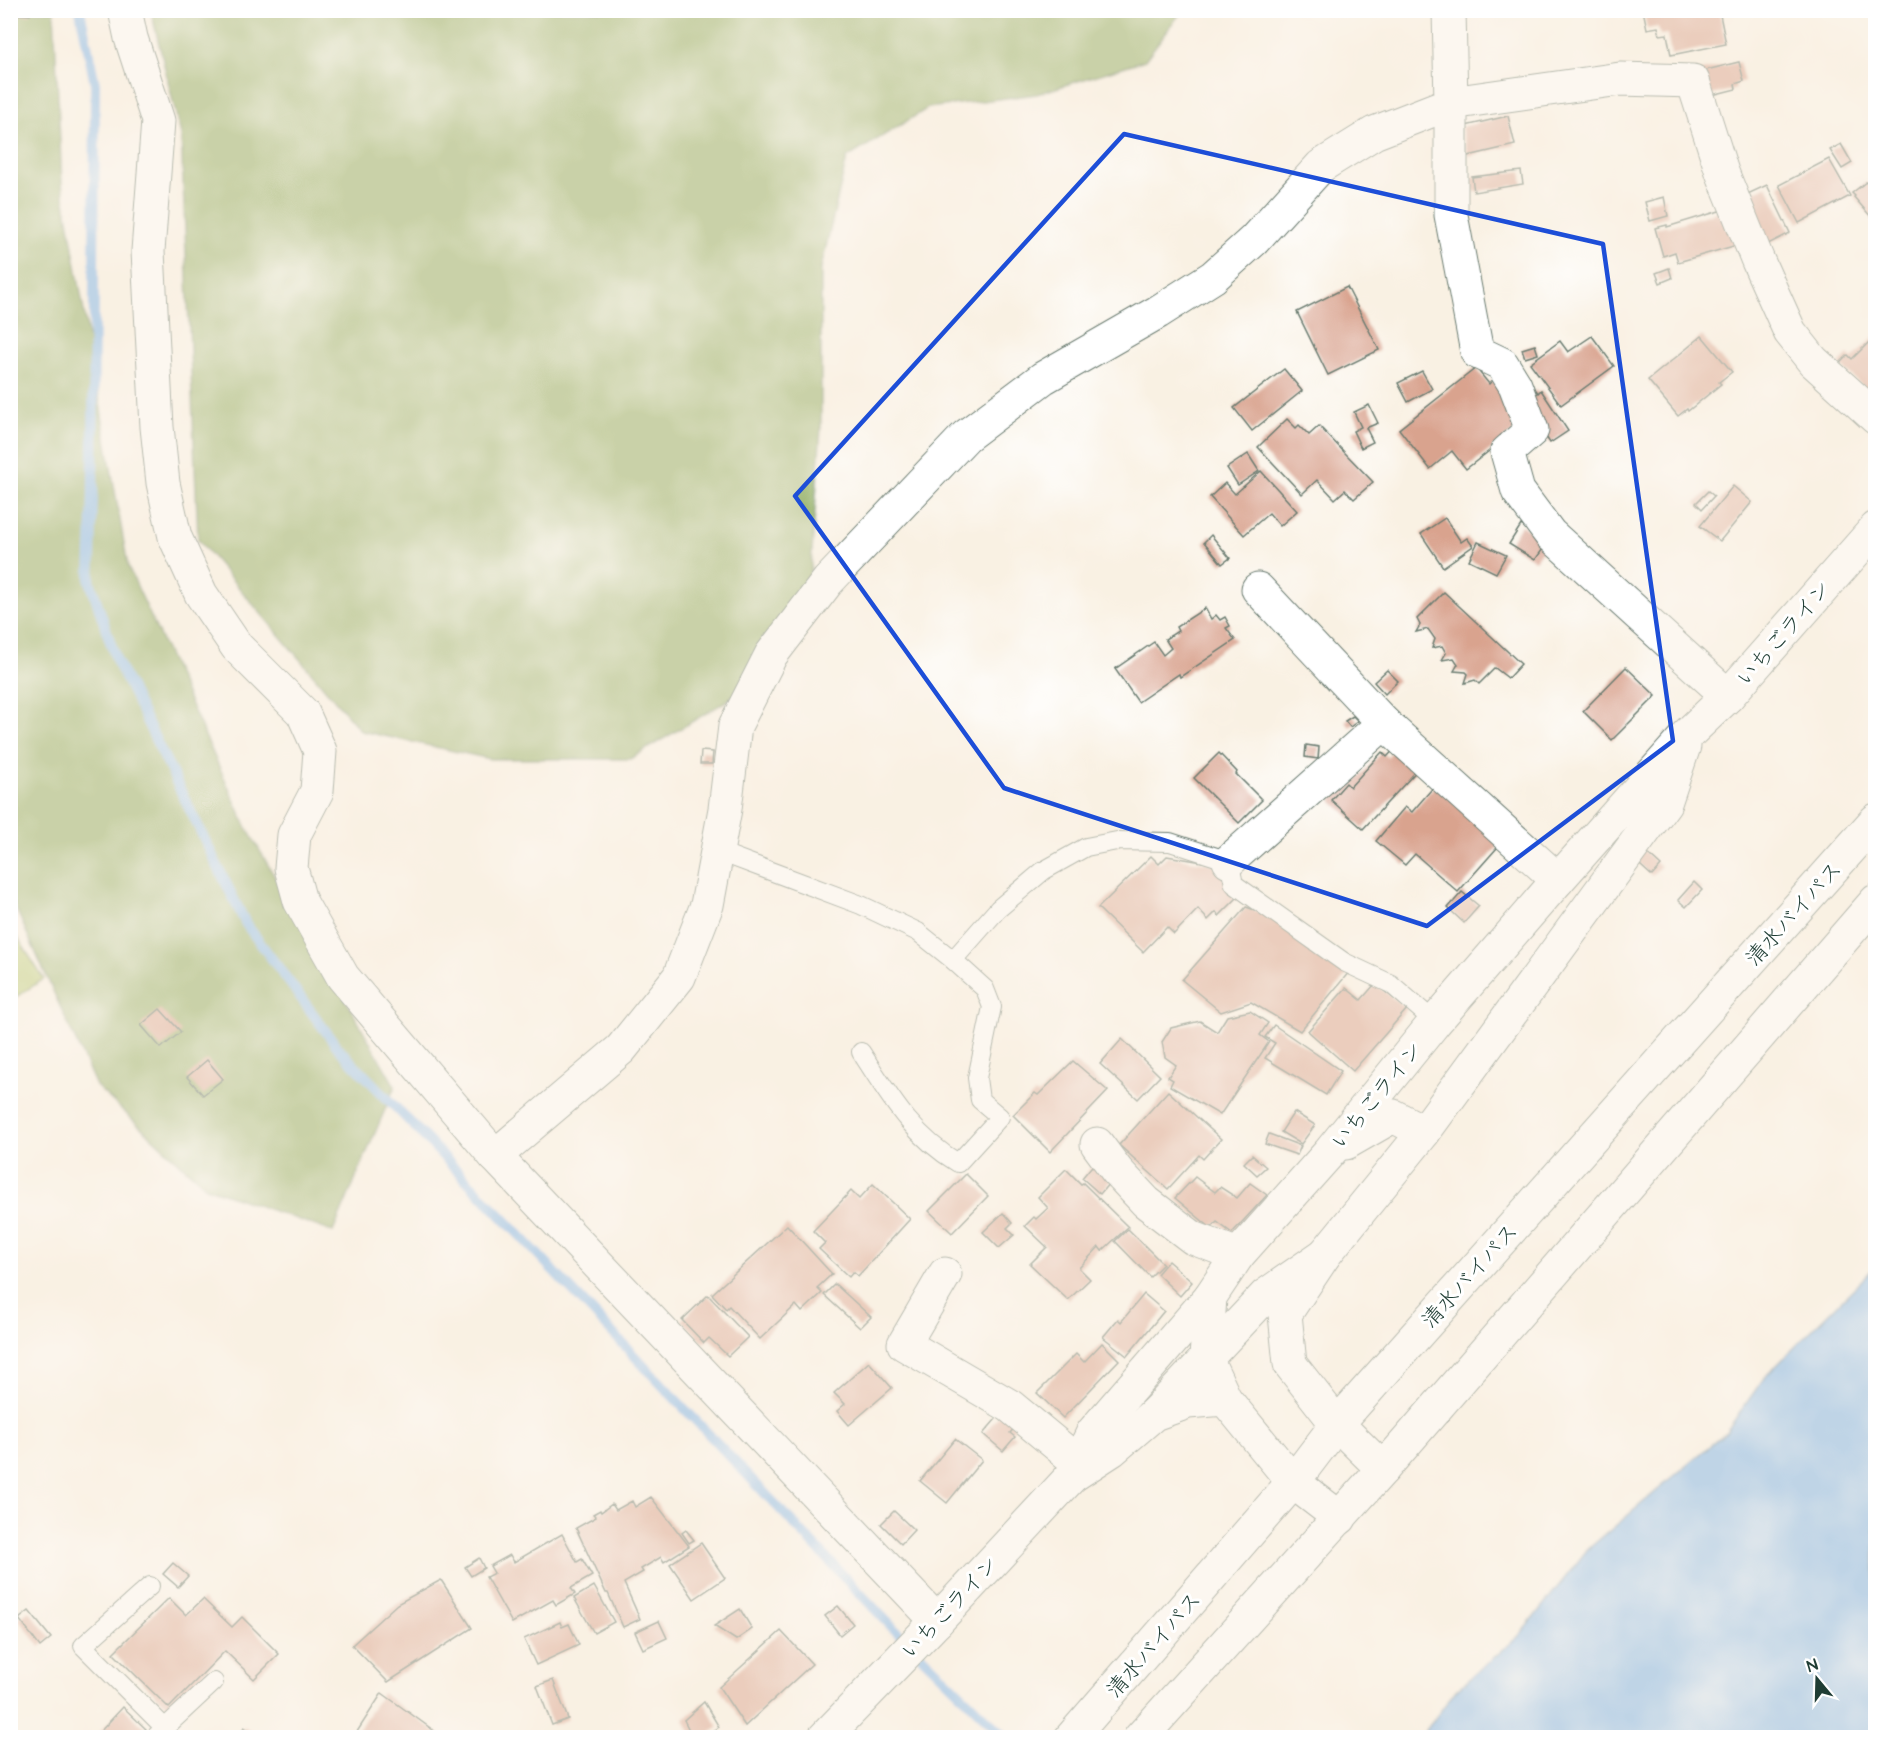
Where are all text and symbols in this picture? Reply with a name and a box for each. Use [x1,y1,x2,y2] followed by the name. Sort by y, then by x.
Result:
[1729,574,1839,694] street label: いちごライン
[1739,855,1850,973] street label: 清水バイパス
[1324,1035,1430,1157] street label: いちごライン
[1415,1217,1526,1335] street label: 清水バイパス
[894,1550,1006,1667] street label: いちごライン
[1099,1585,1209,1705] street label: 清水バイパス
[1787,1649,1847,1709] north arrow
[1804,1654,1821,1678] text: N

